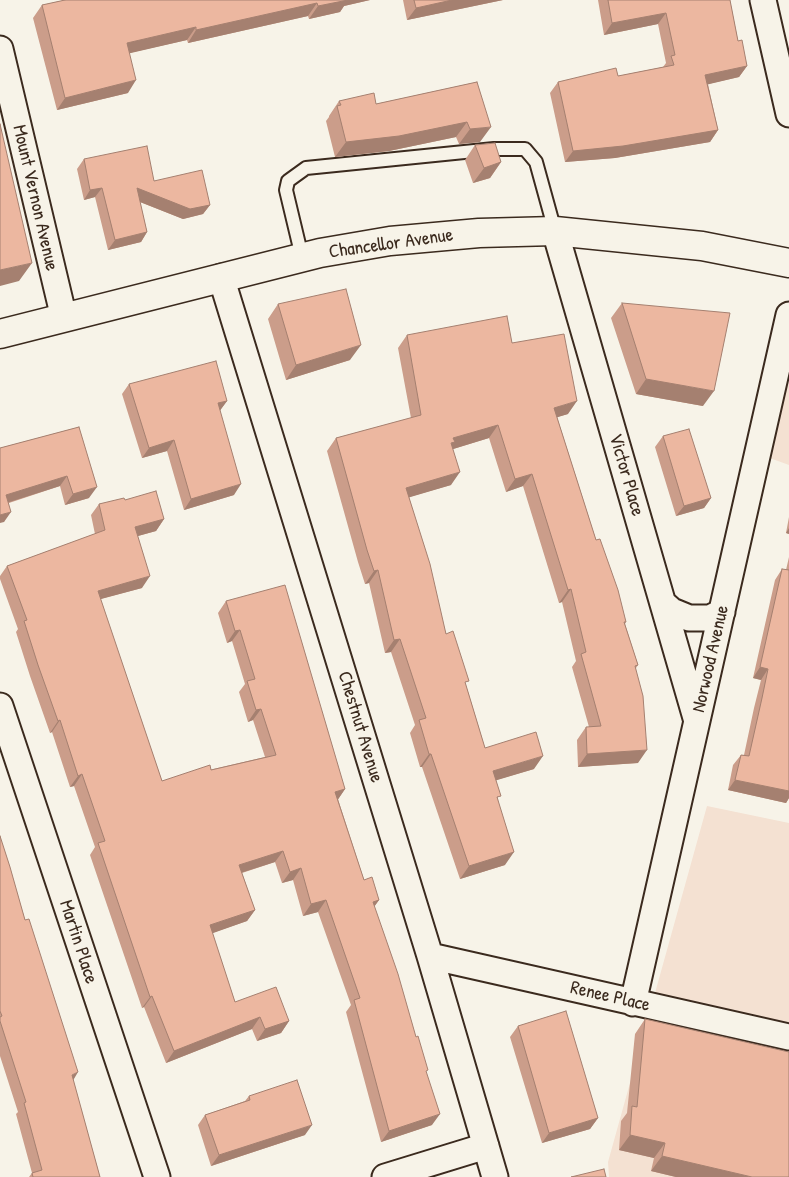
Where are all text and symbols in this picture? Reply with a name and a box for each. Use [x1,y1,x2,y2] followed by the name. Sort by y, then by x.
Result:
[7,123,63,273] street label: Mount Vernon Avenue
[327,224,455,264] street label: Chancellor Avenue
[603,431,649,519] street label: Victor Place
[688,603,734,715] street label: Norwood Avenue
[332,669,388,785] street label: Chestnut Avenue
[54,897,102,987] street label: Martin Place
[568,977,652,1017] street label: Renee Place

